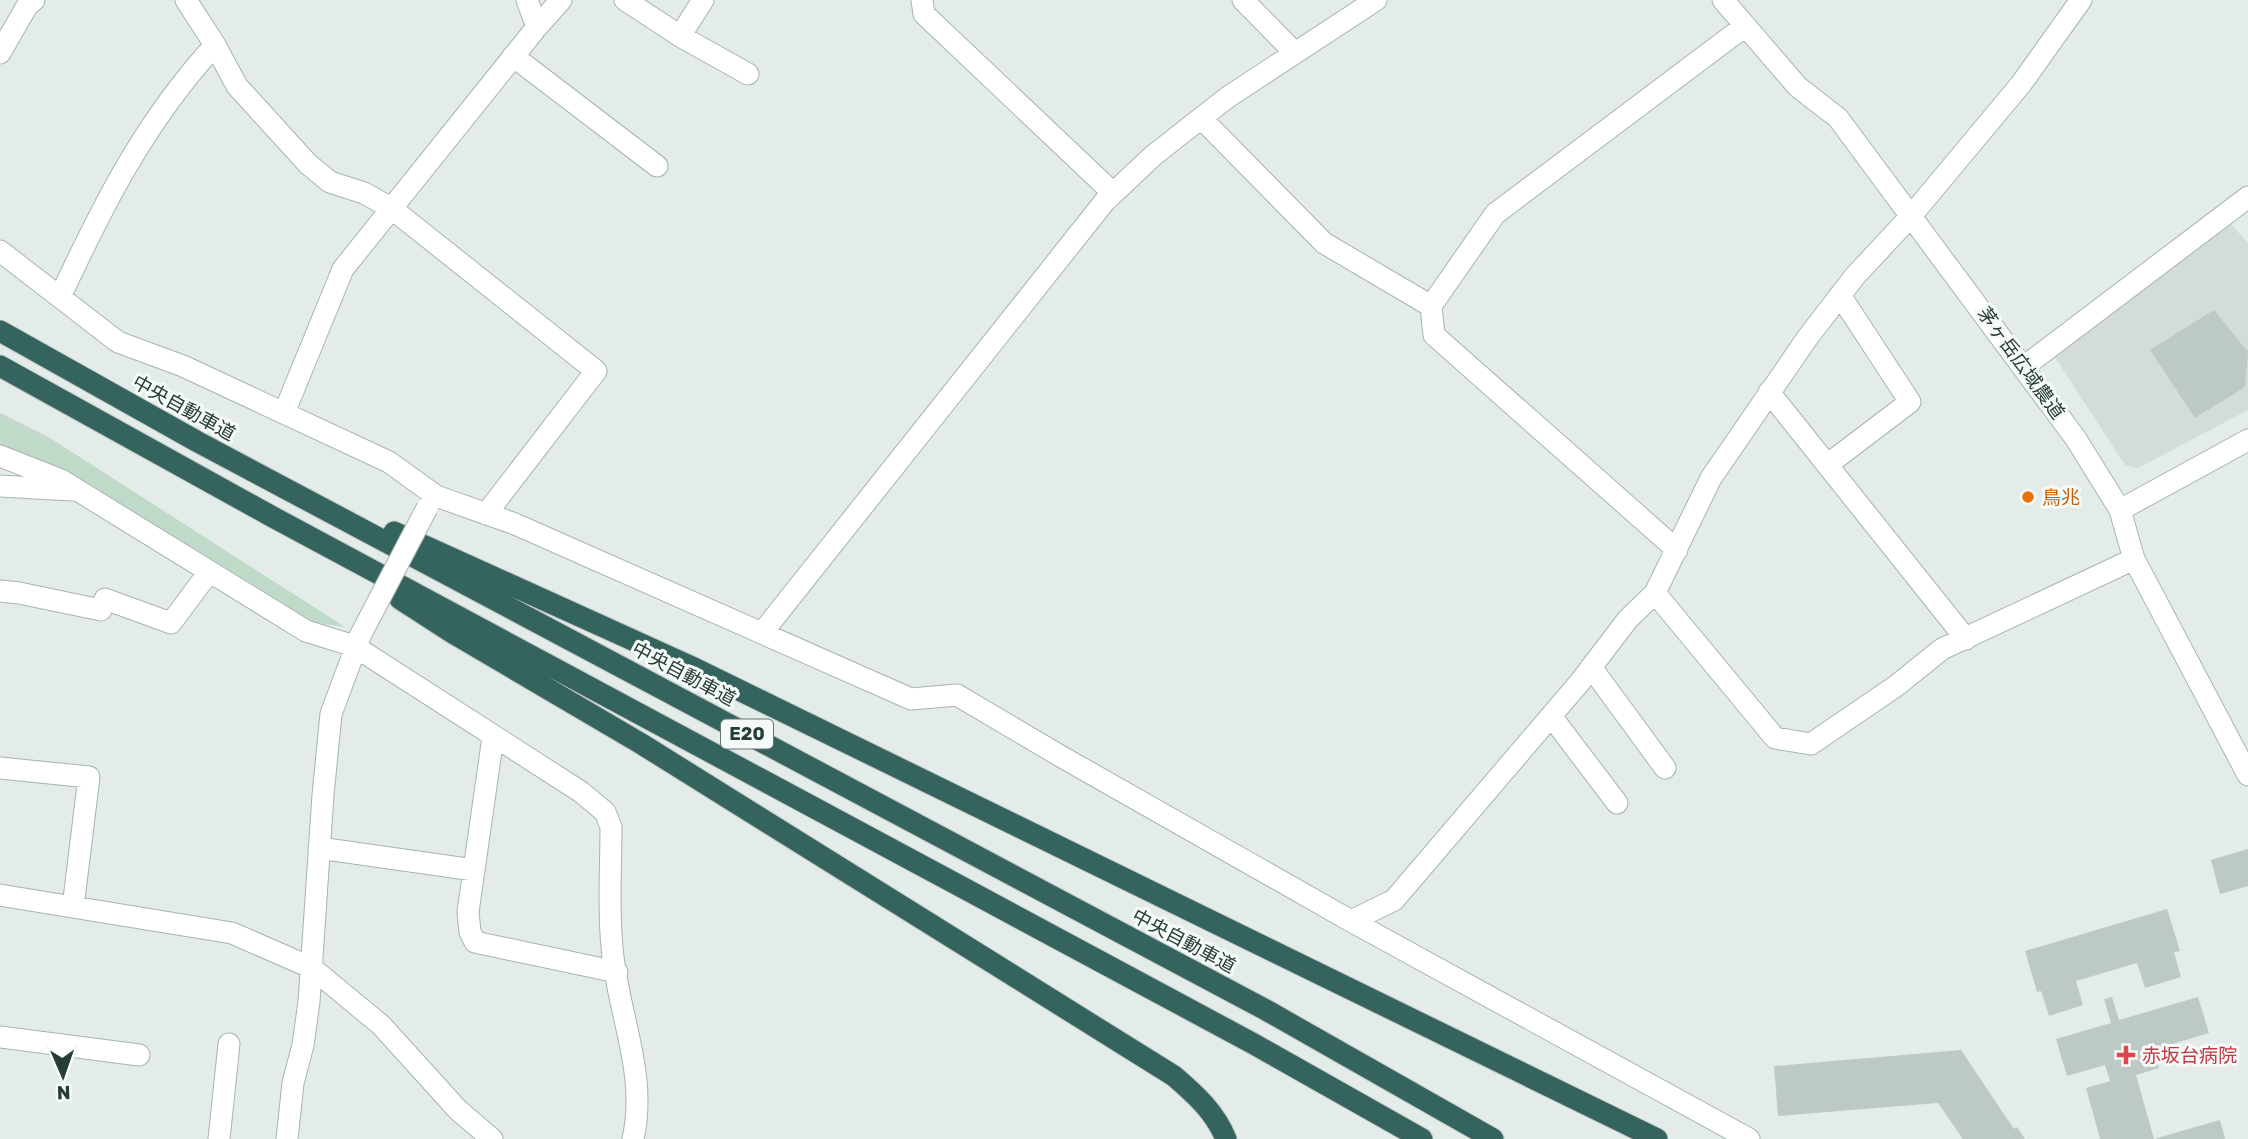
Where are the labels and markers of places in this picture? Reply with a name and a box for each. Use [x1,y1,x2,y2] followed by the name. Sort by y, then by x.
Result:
[2042,486,2080,509] place label: 鳥兆
[2020,489,2036,505] marker: 鳥兆
[2142,1044,2237,1067] place label: 赤坂台病院
[2116,1045,2136,1065] marker: 赤坂台病院

